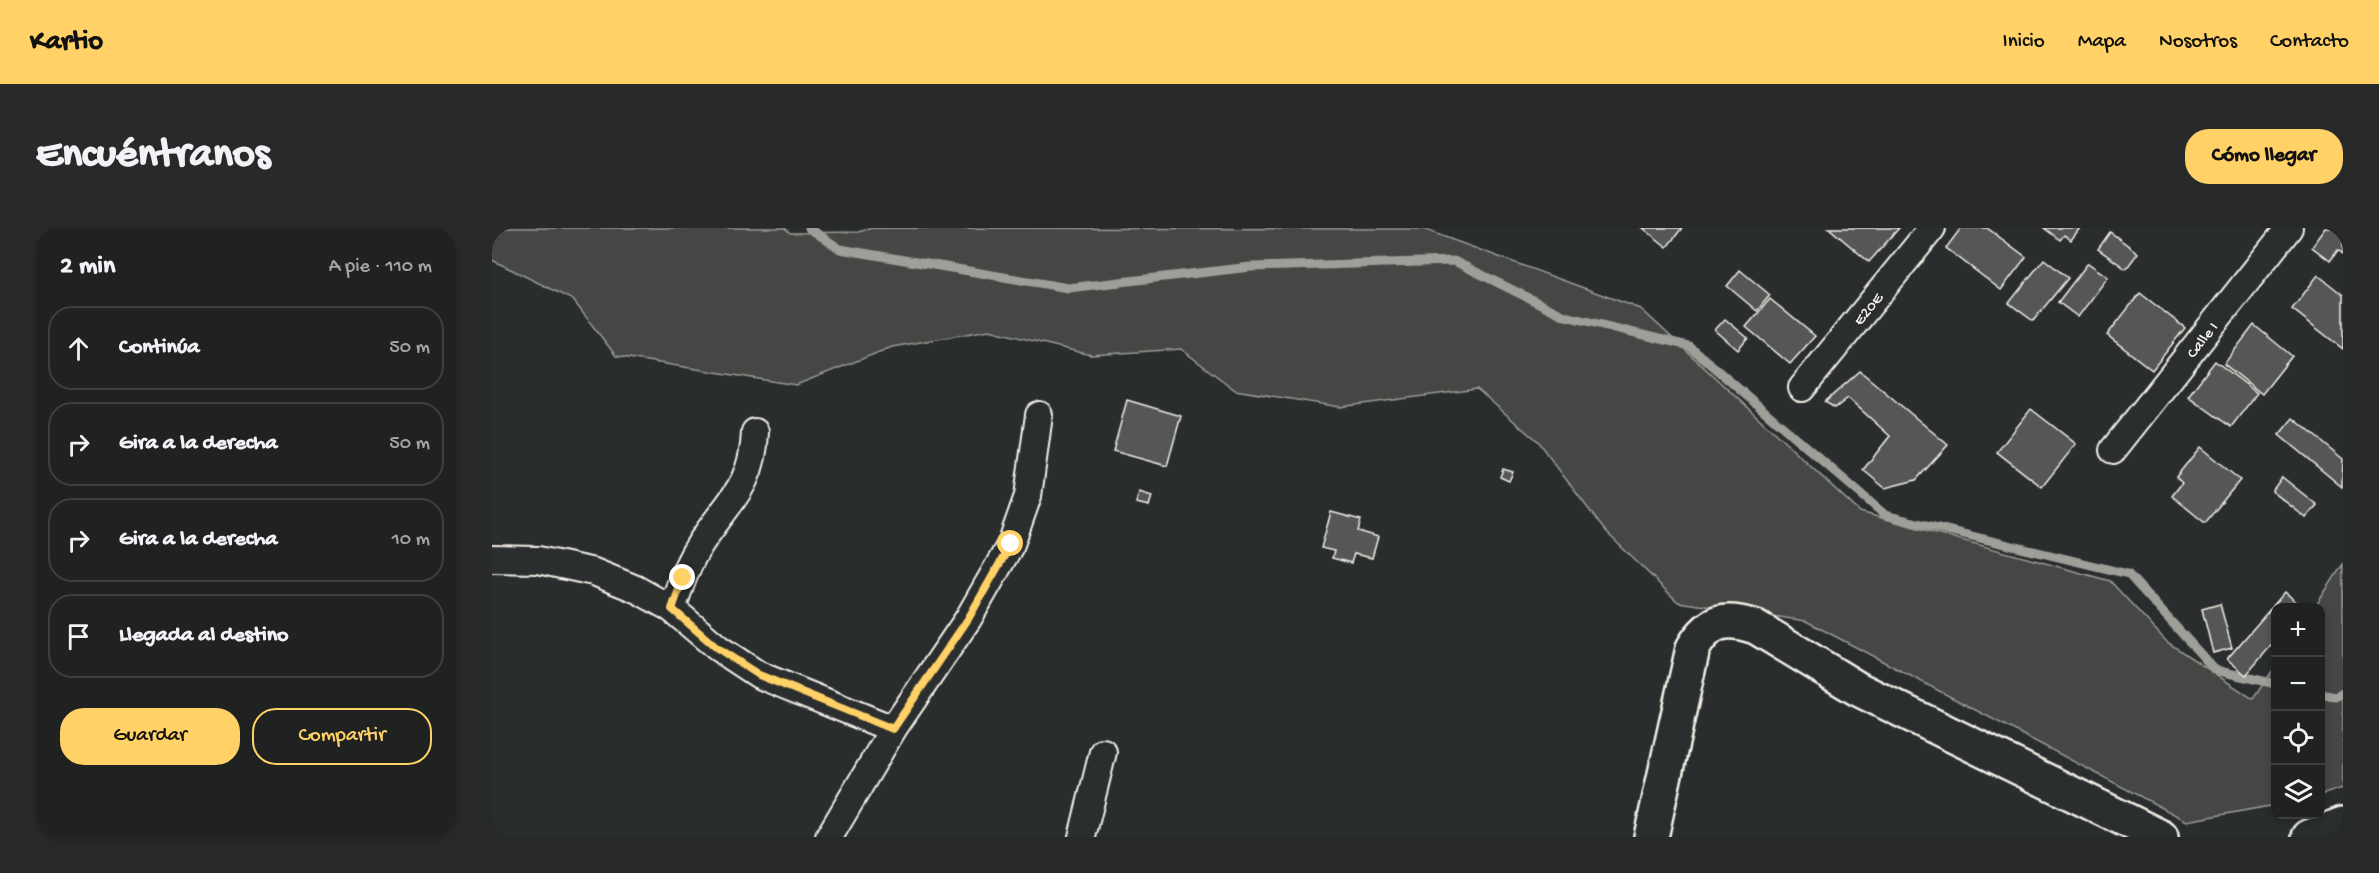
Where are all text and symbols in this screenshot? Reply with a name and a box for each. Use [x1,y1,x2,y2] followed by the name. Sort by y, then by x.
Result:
[30,26,103,59] text: Kartio
[2003,30,2045,55] text: Inicio
[2078,30,2126,55] text: Mapa
[2159,30,2237,55] text: Nosotros
[2270,30,2349,55] text: Contacto
[2185,129,2343,184] button: Cómo llegar
[36,132,270,181] text: Encuéntranos
[60,252,115,283] text: 2 min
[329,256,432,279] text: A pie · 110 m
[1851,289,1889,331] street label: E20E
[2184,319,2224,363] street label: Calle I
[62,332,95,365] icon: ahead
[119,335,200,361] text: Continúa
[389,337,430,360] text: 50 m
[62,428,95,461] icon: right
[119,431,277,457] text: Gira a la derecha
[389,433,430,456] text: 50 m
[62,524,95,557] icon: right
[119,527,277,553] text: Gira a la derecha
[392,529,430,552] text: 10 m
[997,530,1023,556] route start
[669,564,695,590] route end
[2271,603,2325,819] map controls
[2271,603,2325,657] button: +
[62,620,95,653] icon: arrive
[119,623,289,649] text: Llegada al destino
[2271,657,2325,711] button: −
[60,708,240,765] button: Guardar
[252,708,432,765] button: Compartir
[2271,711,2325,765] button: locate
[2271,765,2325,819] button: layers

